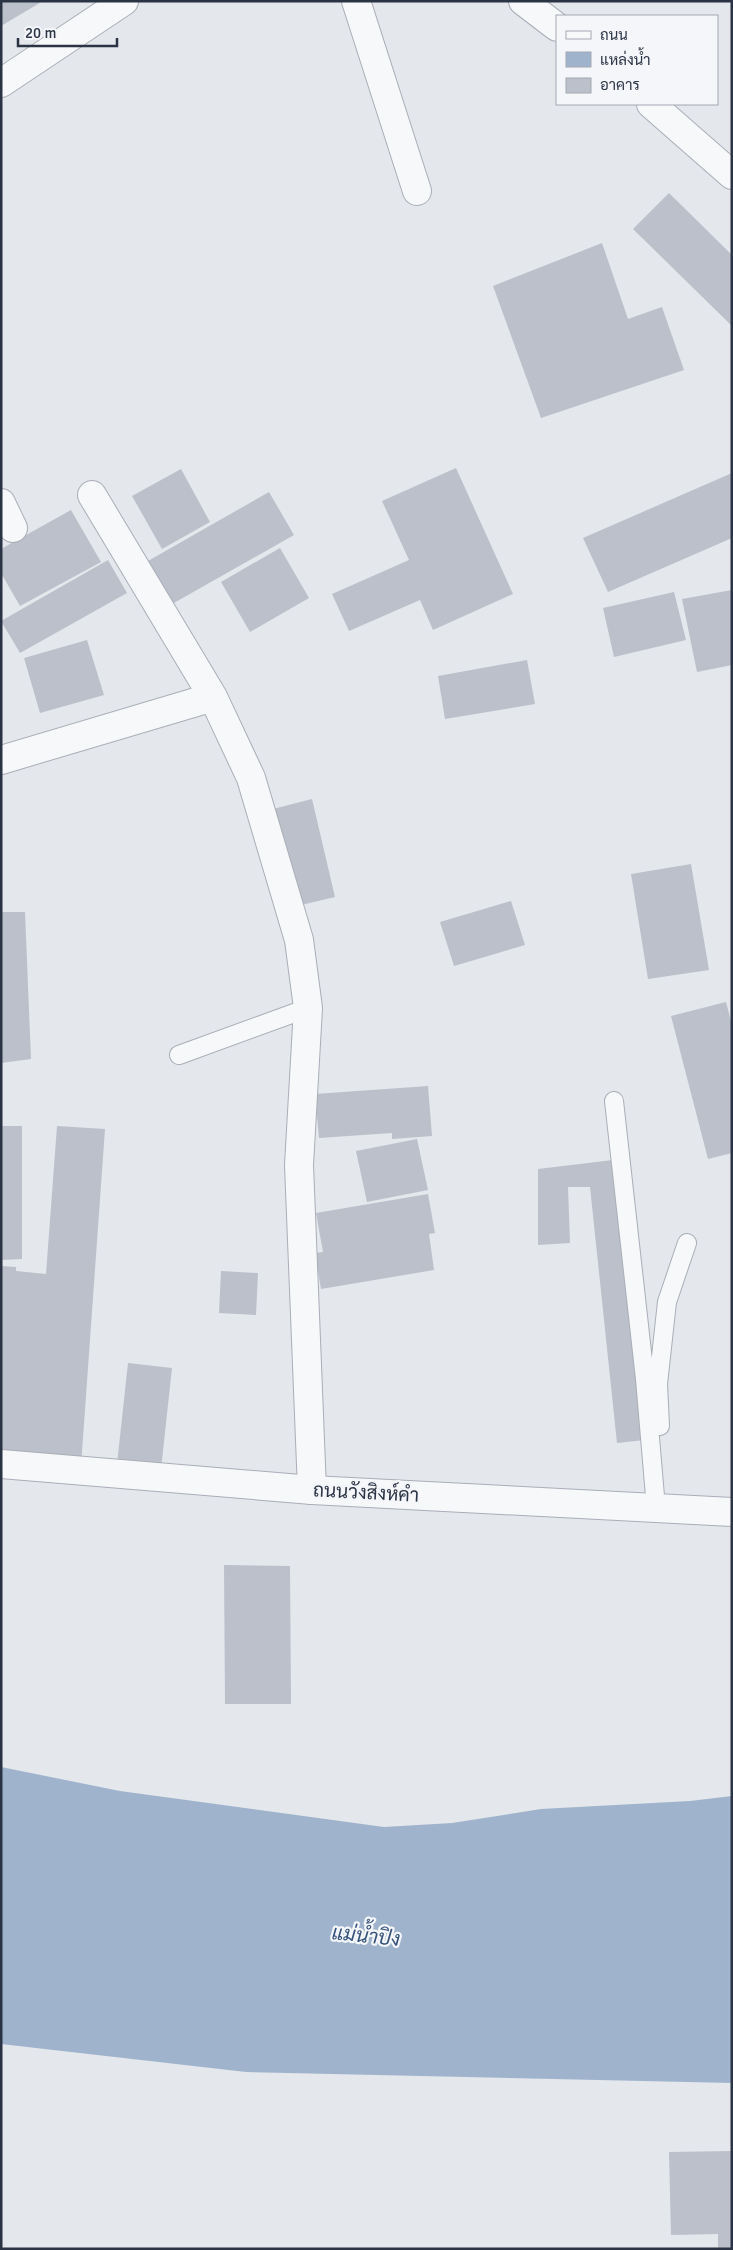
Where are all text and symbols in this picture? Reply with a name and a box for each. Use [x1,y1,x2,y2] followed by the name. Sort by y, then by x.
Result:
[18,15,116,47] scale bar
[556,15,718,105] legend
[25,24,56,42] text: 20 m
[600,26,628,44] text: ถนน
[600,47,651,69] text: แหล่งน้ำ
[600,76,640,94] text: อาคาร
[312,1477,420,1508] street label: ถนนวังสิงห์คำ
[331,1914,402,1952] water label: แม่น้ำปิง

